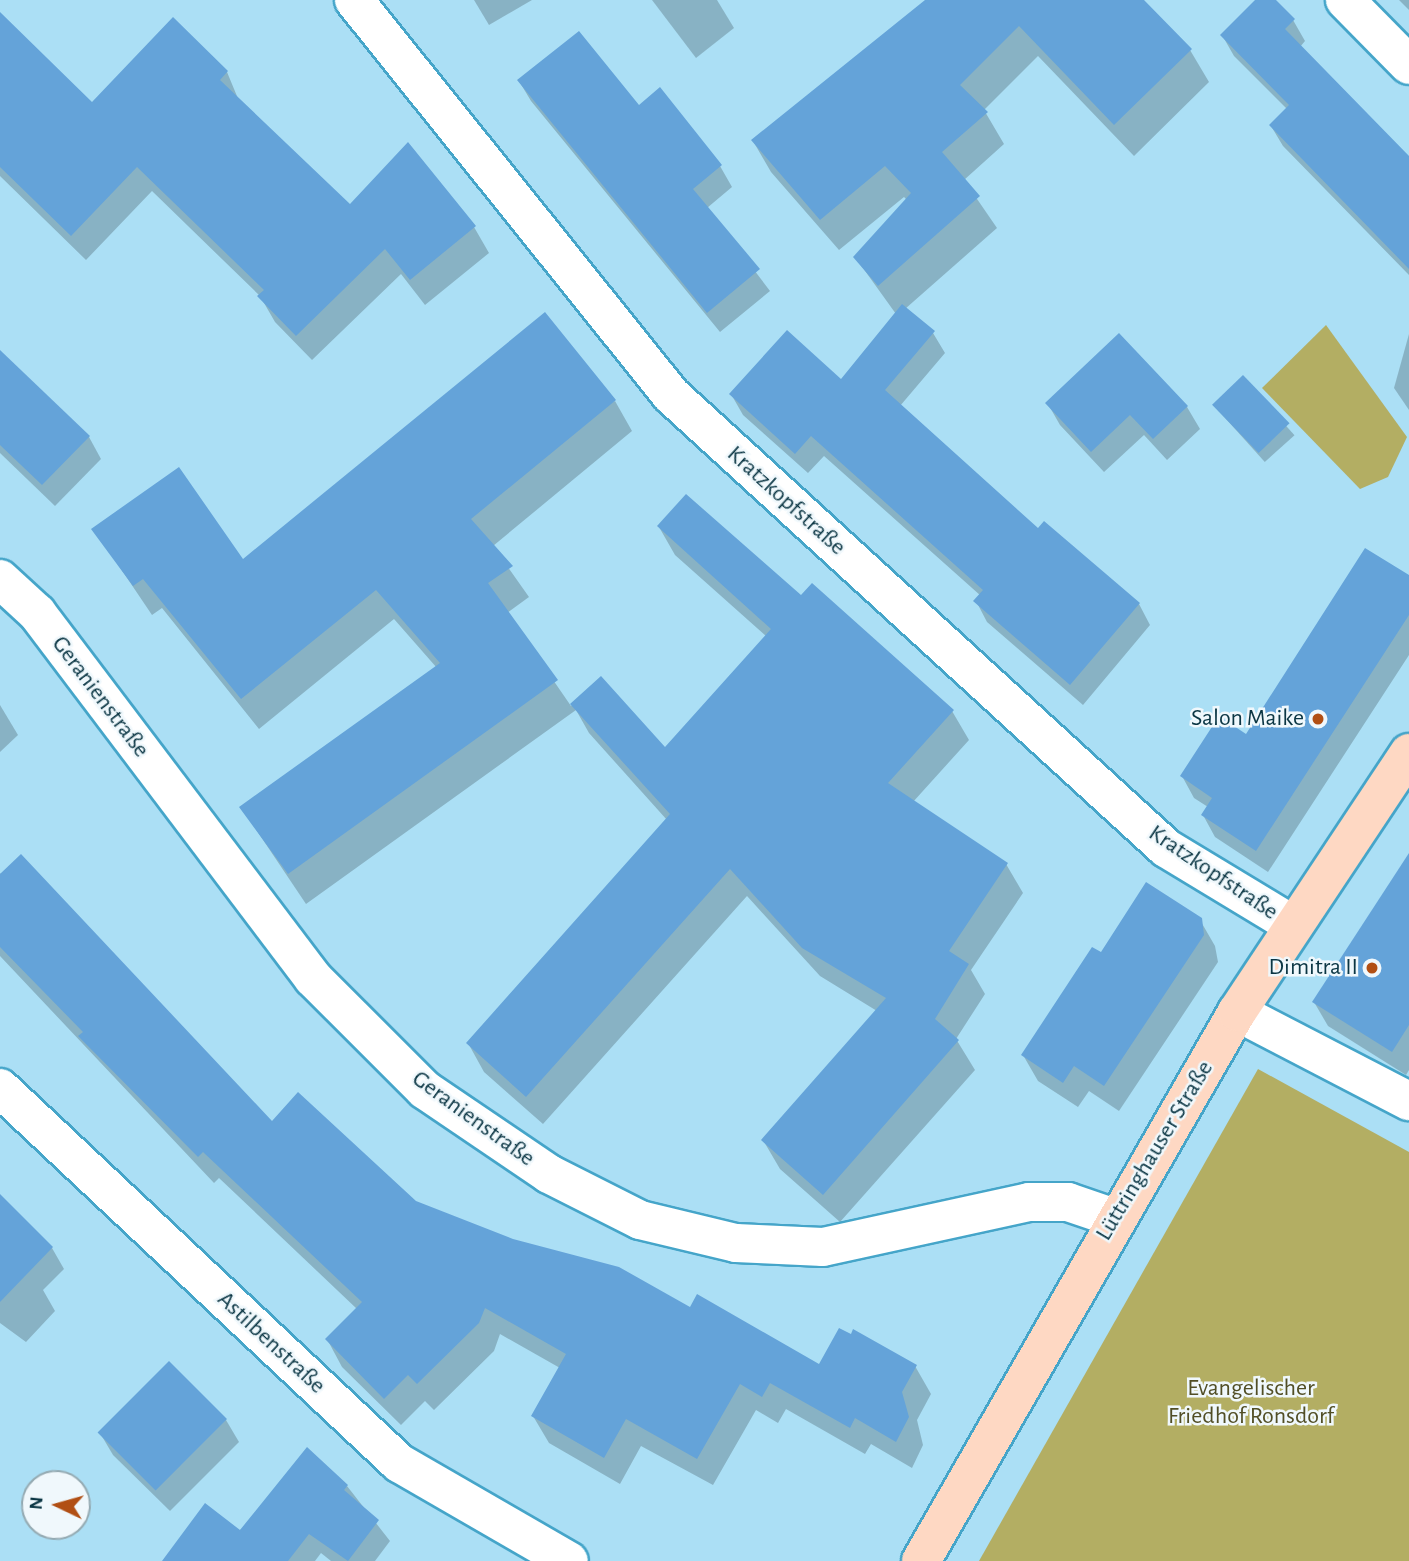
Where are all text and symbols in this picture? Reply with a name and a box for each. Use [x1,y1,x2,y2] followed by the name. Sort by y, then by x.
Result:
[721,440,851,562] street label: Kratzkopfstraße
[45,631,155,763] street label: Geranienstraße
[1191,705,1304,733] place label: Salon Maike
[1310,711,1326,727] marker: Salon Maike
[1143,819,1283,927] street label: Kratzkopfstraße
[1269,954,1358,982] place label: Dimitra II
[1364,960,1380,976] marker: Dimitra II
[1090,1056,1220,1246] street label: Lüttringhauser Straße
[406,1065,540,1173] street label: Geranienstraße
[211,1286,331,1400] street label: Astilbenstraße
[1168,1375,1334,1431] park label: Evangelischer Friedhof Ronsdorf
[21,1470,91,1540] north arrow
[27,1496,47,1511] text: N

